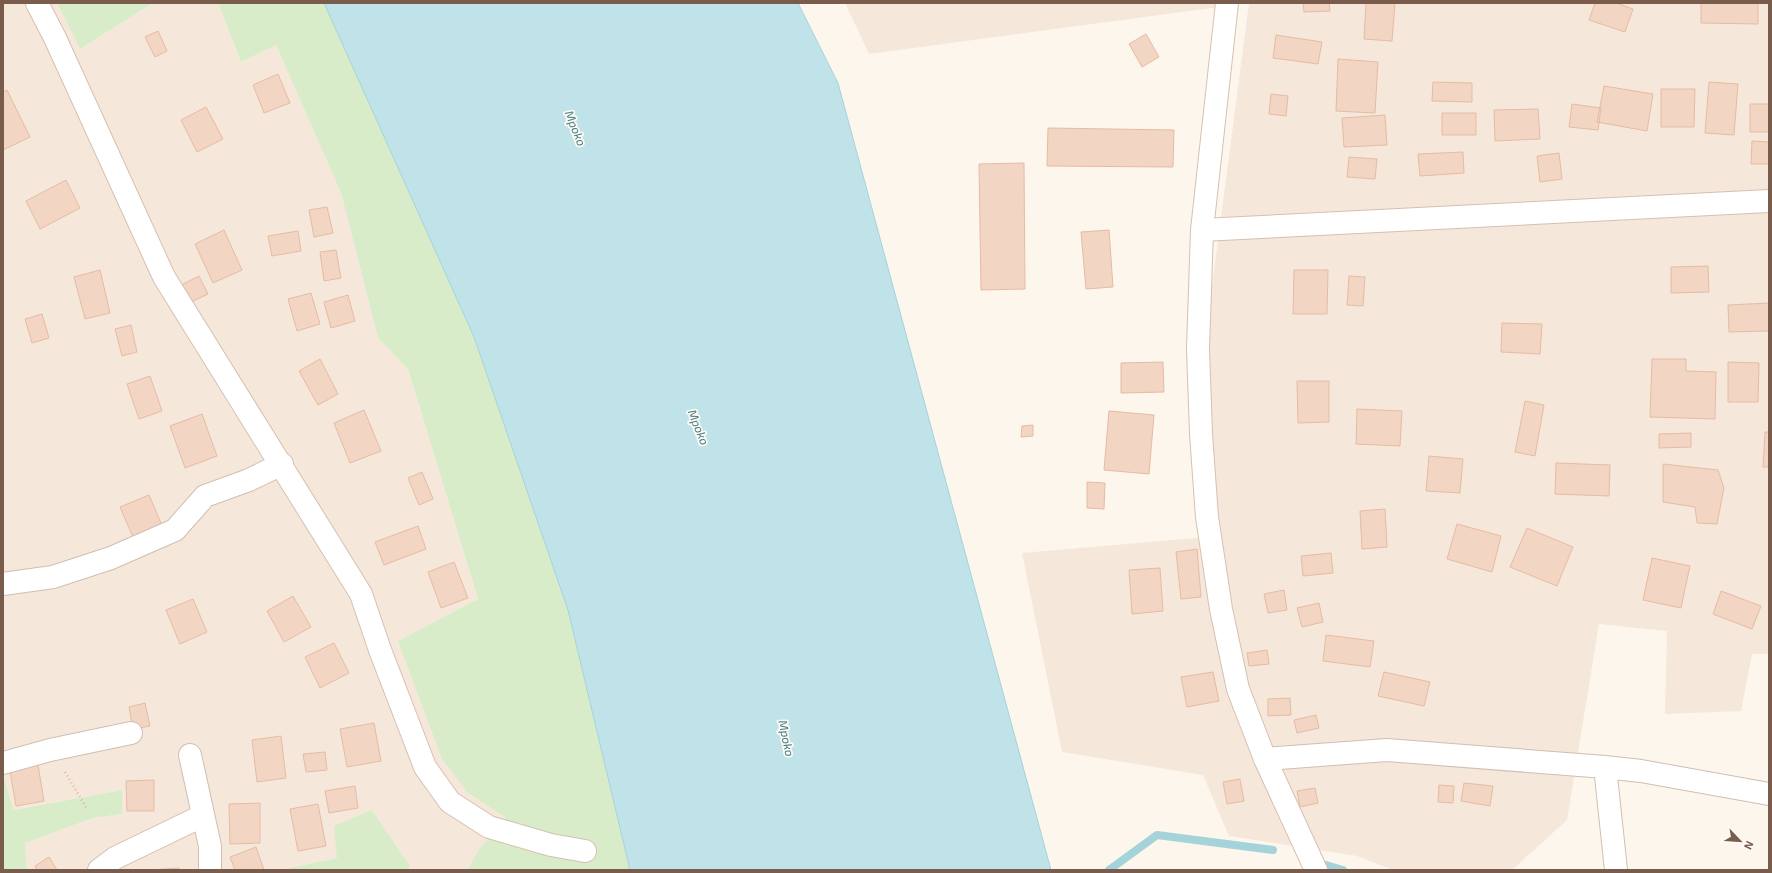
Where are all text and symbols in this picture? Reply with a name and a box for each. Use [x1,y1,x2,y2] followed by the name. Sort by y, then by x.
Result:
[563,108,590,148] water label: Mpoko
[686,407,713,447] water label: Mpoko
[776,718,798,758] water label: Mpoko
[1720,821,1760,861] north arrow
[1742,839,1757,852] text: N

